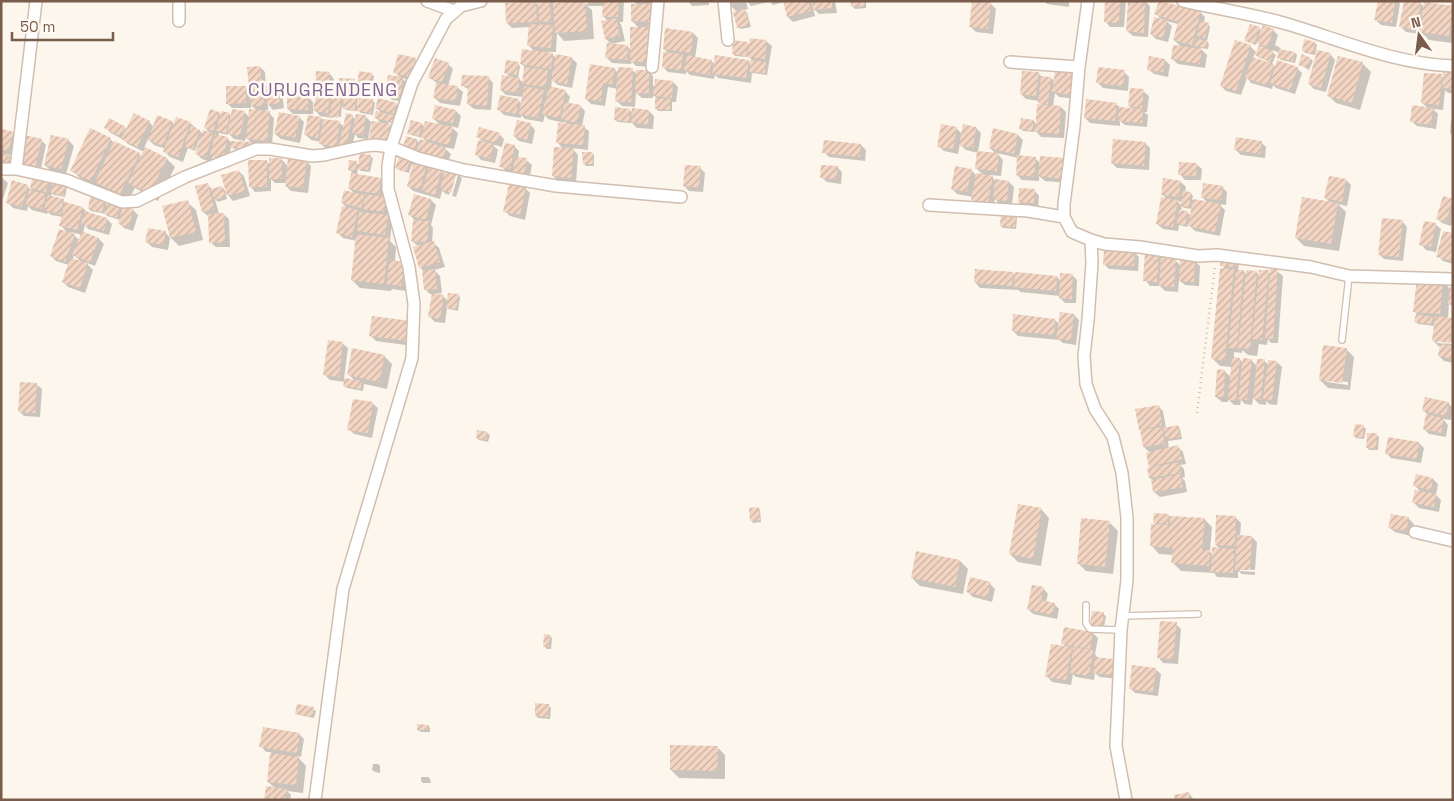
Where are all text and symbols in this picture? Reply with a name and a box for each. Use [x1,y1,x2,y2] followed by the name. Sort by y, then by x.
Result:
[12,10,114,42] scale bar
[1394,10,1444,60] north arrow
[1409,13,1423,32] text: N
[20,17,55,36] text: 50 m
[248,78,398,101] district label: CURUGRENDENG

